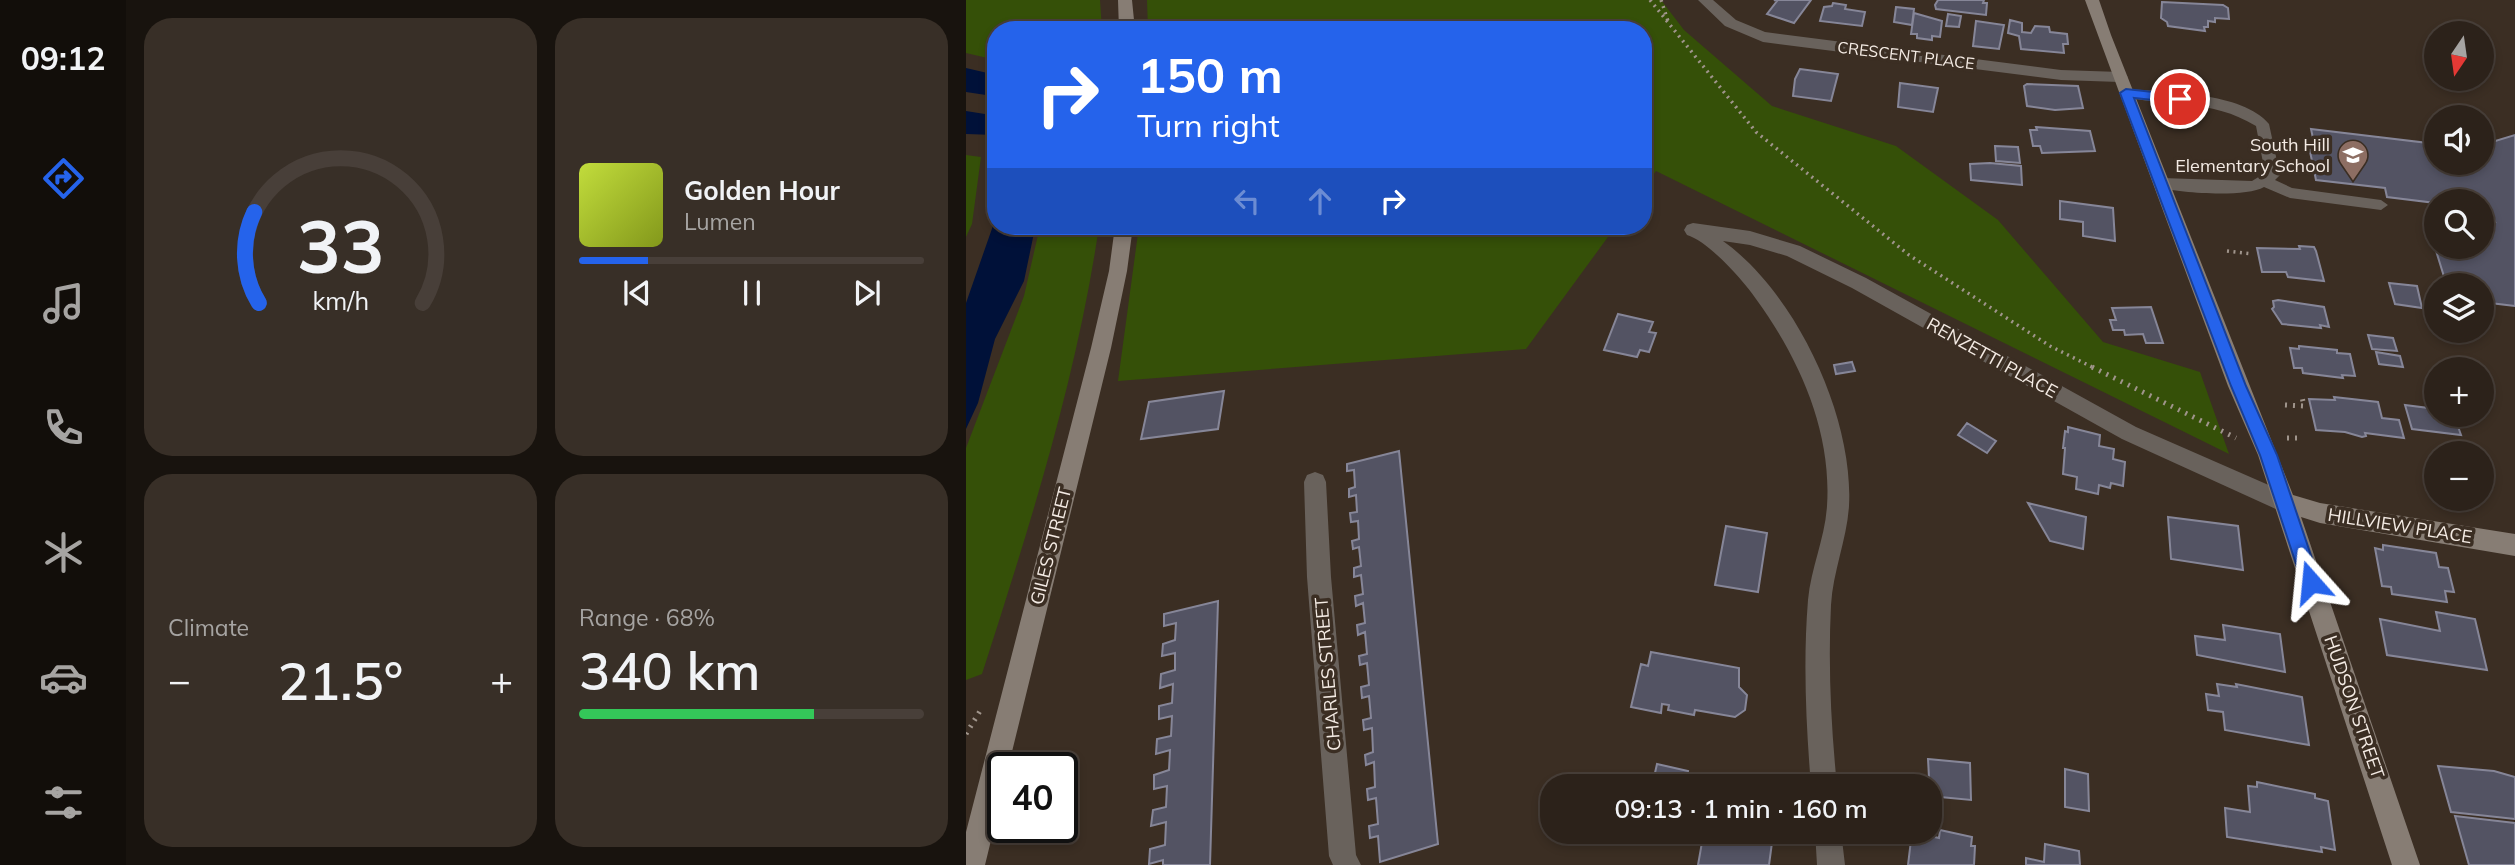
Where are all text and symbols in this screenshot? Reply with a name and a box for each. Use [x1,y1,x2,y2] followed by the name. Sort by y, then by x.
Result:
[2424,21,2494,91] north arrow
[2424,21,2494,511] map controls
[1836,37,1976,73] street label: CRESCENT PLACE
[21,38,105,78] text: 09:12
[1137,44,1283,105] text: 150 m
[1022,49,1113,140] icon: right
[2150,69,2210,129] pin
[2161,80,2199,118] icon: arrive
[1137,105,1280,145] text: Turn right
[2424,105,2494,175] button: sound
[2175,133,2330,177] place label: South Hill Elementary School
[2336,138,2370,182] school or university icon: South Hill Elementary School
[39,154,88,203] icon: directions
[684,174,840,207] text: Golden Hour
[1228,182,1266,220] icon: left
[1301,182,1339,220] icon: ahead
[1374,182,1412,220] icon: right
[2424,189,2494,259] button: search
[297,201,384,292] text: 33
[684,207,756,236] text: Lumen
[2424,273,2494,343] button: layers
[618,274,656,312] icon: previous
[733,274,771,312] icon: pause
[848,274,886,312] icon: next
[39,279,88,328] icon: music
[312,285,369,316] text: km/h
[1923,312,2062,403] street label: RENZETTI PLACE
[2424,357,2494,427] button: +
[39,403,88,452] icon: phone
[2424,441,2494,511] button: −
[1025,485,1076,607] street label: GILES STREET
[2326,503,2474,548] street label: HILLVIEW PLACE
[39,528,88,577] icon: climate
[2274,545,2348,619] position arrow
[1309,596,1346,752] street label: CHARLES STREET
[579,603,715,632] text: Range · 68%
[168,613,249,642] text: Climate
[2319,632,2390,781] street label: HUDSON STREET
[579,638,760,703] text: 340 km
[278,648,403,713] text: 21.5°
[39,653,88,702] icon: car
[168,656,191,704] text: −
[490,656,513,704] text: +
[987,752,1078,843] speed limit sign: 40
[39,778,88,827] icon: filters
[1614,792,1868,825] text: 09:13 · 1 min · 160 m

